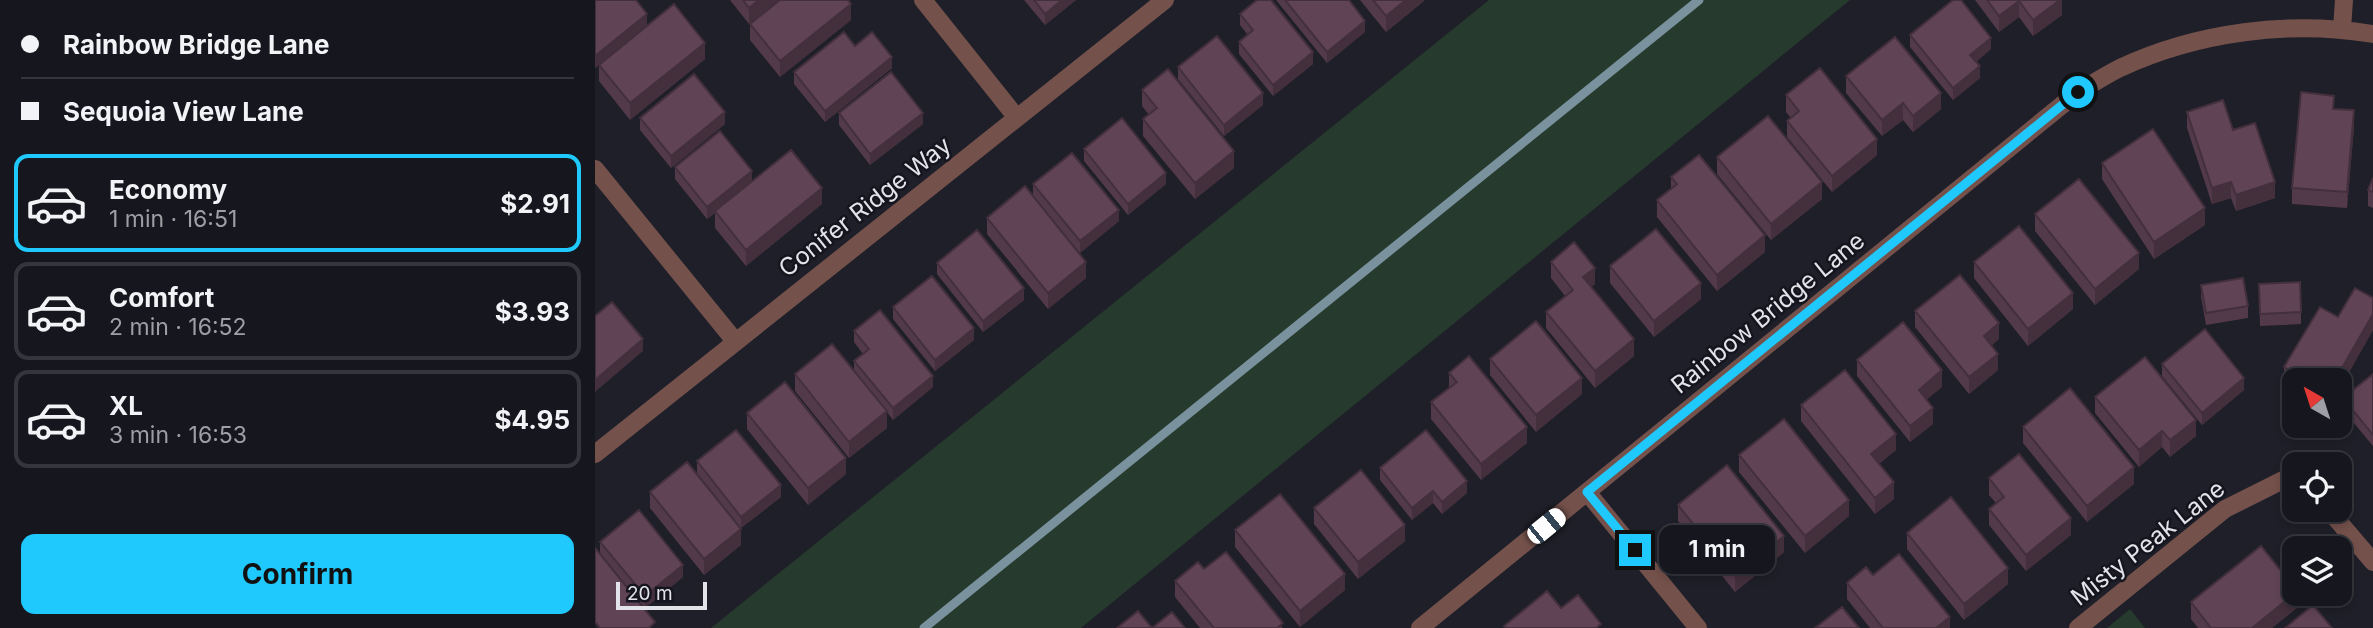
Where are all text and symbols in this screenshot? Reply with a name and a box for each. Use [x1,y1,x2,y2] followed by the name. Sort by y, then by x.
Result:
[63,29,329,60] text: Rainbow Bridge Lane
[2062,76,2094,108] route start
[63,96,304,127] text: Sequoia View Lane
[773,130,956,283] street label: Conifer Ridge Way
[25,172,88,235] icon: car
[109,174,227,205] text: Economy
[500,188,570,219] text: $2.91
[109,205,237,233] text: 1 min · 16:51
[1665,226,1870,399] street label: Rainbow Bridge Lane
[25,280,88,343] icon: car
[109,282,214,313] text: Comfort
[495,296,570,327] text: $3.93
[109,313,247,341] text: 2 min · 16:52
[2282,368,2352,438] north arrow
[2282,368,2352,606] map controls
[25,388,88,451] icon: car
[109,390,143,421] text: XL
[494,404,570,435] text: $4.95
[109,421,247,449] text: 3 min · 16:53
[2282,452,2352,522] button: locate
[2065,474,2230,612] street label: Misty Peak Lane
[1524,505,1569,547] car
[1659,526,1775,574] callout: 1 min
[21,534,574,614] button: Confirm
[1619,534,1651,566] route end
[1689,535,1745,563] text: 1 min
[2282,536,2352,606] button: layers
[616,579,707,611] scale bar
[627,582,673,605] text: 20 m

